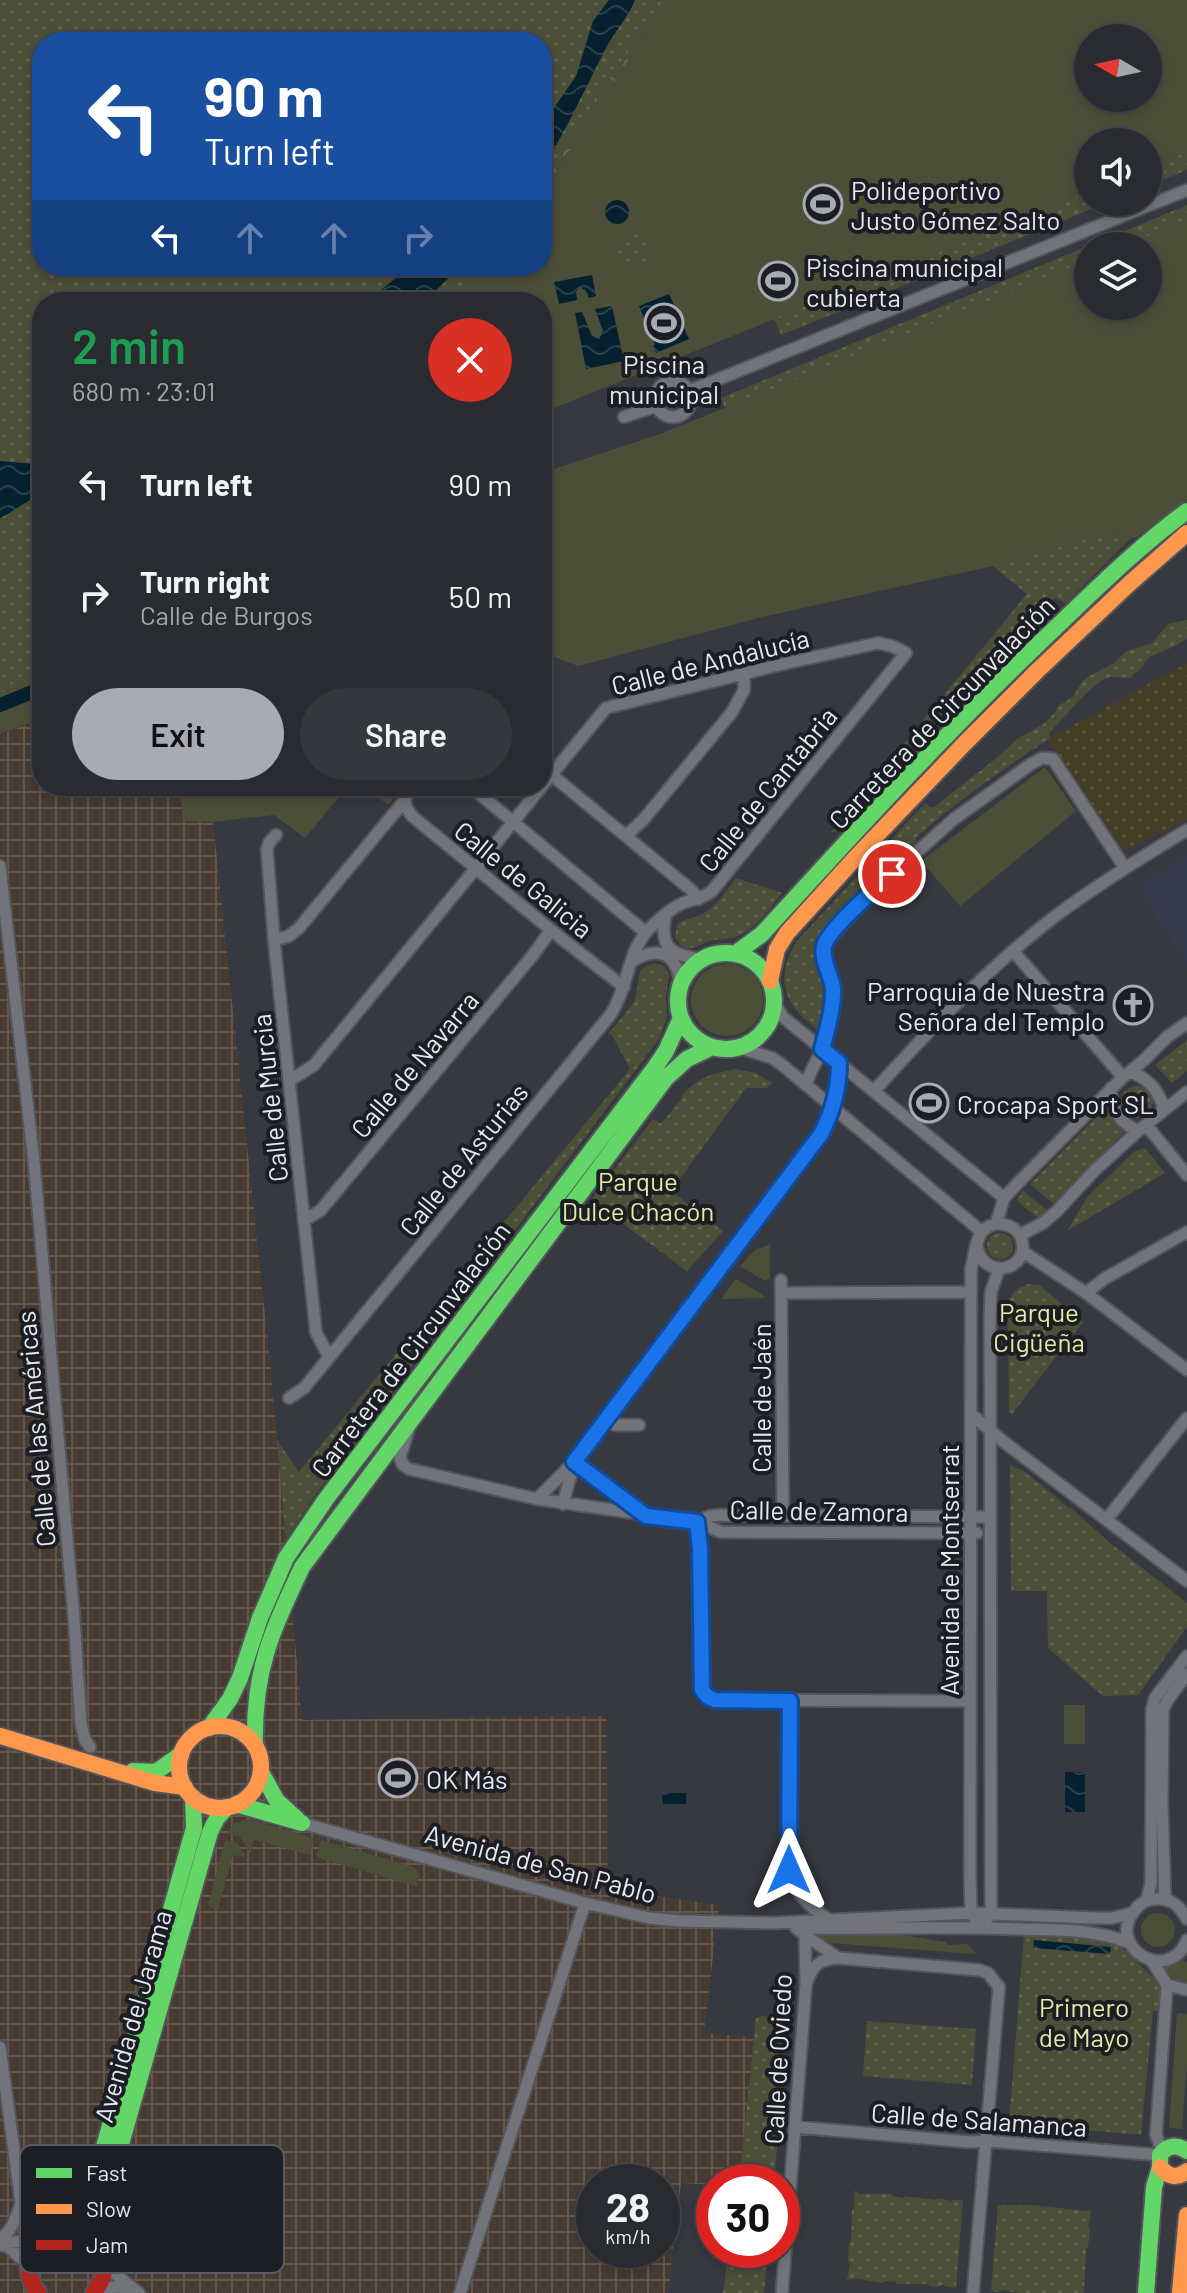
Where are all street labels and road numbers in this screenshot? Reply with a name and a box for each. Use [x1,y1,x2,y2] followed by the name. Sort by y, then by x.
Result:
[822,589,1060,835] street label: Carretera de Circunvalación
[608,621,812,701] street label: Calle de Andalucía
[691,701,843,877] street label: Calle de Cantabria
[449,814,599,944] street label: Calle de Galicia
[344,985,484,1143] street label: Calle de Navarra
[245,1013,293,1183] street label: Calle de Murcia
[392,1077,534,1241] street label: Calle de Asturias
[304,1215,516,1483] street label: Carretera de Circunvalación
[9,1310,61,1548] street label: Calle de las Américas
[745,1323,776,1473] street label: Calle de Jaén
[933,1444,964,1696] street label: Avenida de Montserrat
[729,1493,909,1527] street label: Calle de Zamora
[422,1817,660,1909] street label: Avenida de San Pablo
[87,1906,177,2126] street label: Avenida del Jarama
[757,1973,797,2145] street label: Calle de Oviedo
[870,2096,1088,2142] street label: Calle de Salamanca

